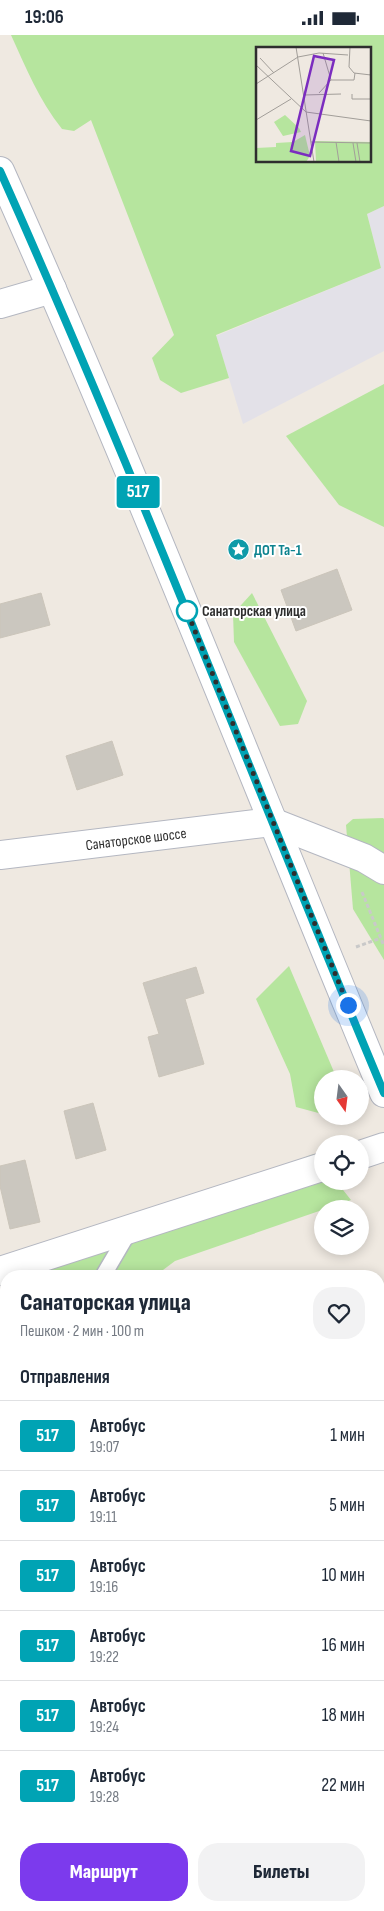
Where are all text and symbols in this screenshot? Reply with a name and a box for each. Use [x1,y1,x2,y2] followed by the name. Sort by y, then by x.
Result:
[25,6,64,29] text: 19:06
[256,47,372,163] inset map
[109,476,167,508] line badge: 517
[127,481,149,502] text: 517
[226,538,250,562] place icon: ДОТ Та-1
[254,541,302,560] place label: ДОТ Та-1
[176,600,198,622] marker: Санаторская улица
[202,602,306,621] place label: Санаторская улица
[85,824,188,855] street label: Санаторское шоссе
[336,993,361,1018] your location
[314,1070,369,1125] north arrow
[314,1070,369,1255] map controls
[314,1135,369,1190] button: locate
[314,1200,369,1255] button: layers
[313,1287,365,1339] button: heart
[20,1288,191,1317] text: Санаторская улица
[20,1322,144,1341] text: Пешком · 2 мин · 100 m
[20,1366,110,1389] text: Отправления
[90,1415,146,1438] text: Автобус
[330,1424,365,1447] text: 1 мин
[36,1425,59,1446] text: 517
[90,1438,119,1457] text: 19:07
[90,1485,146,1508] text: Автобус
[329,1494,365,1517] text: 5 мин
[36,1495,59,1516] text: 517
[90,1508,117,1527] text: 19:11
[90,1555,146,1578] text: Автобус
[322,1564,365,1587] text: 10 мин
[36,1565,59,1586] text: 517
[90,1578,118,1597] text: 19:16
[90,1625,146,1648] text: Автобус
[322,1634,365,1657] text: 16 мин
[36,1635,59,1656] text: 517
[90,1648,119,1667] text: 19:22
[90,1695,146,1718] text: Автобус
[322,1704,365,1727] text: 18 мин
[36,1705,59,1726] text: 517
[90,1718,119,1737] text: 19:24
[90,1765,146,1788] text: Автобус
[321,1774,365,1797] text: 22 мин
[36,1775,59,1796] text: 517
[90,1788,119,1807] text: 19:28
[20,1843,188,1901] button: Маршрут
[198,1843,365,1901] button: Билеты

